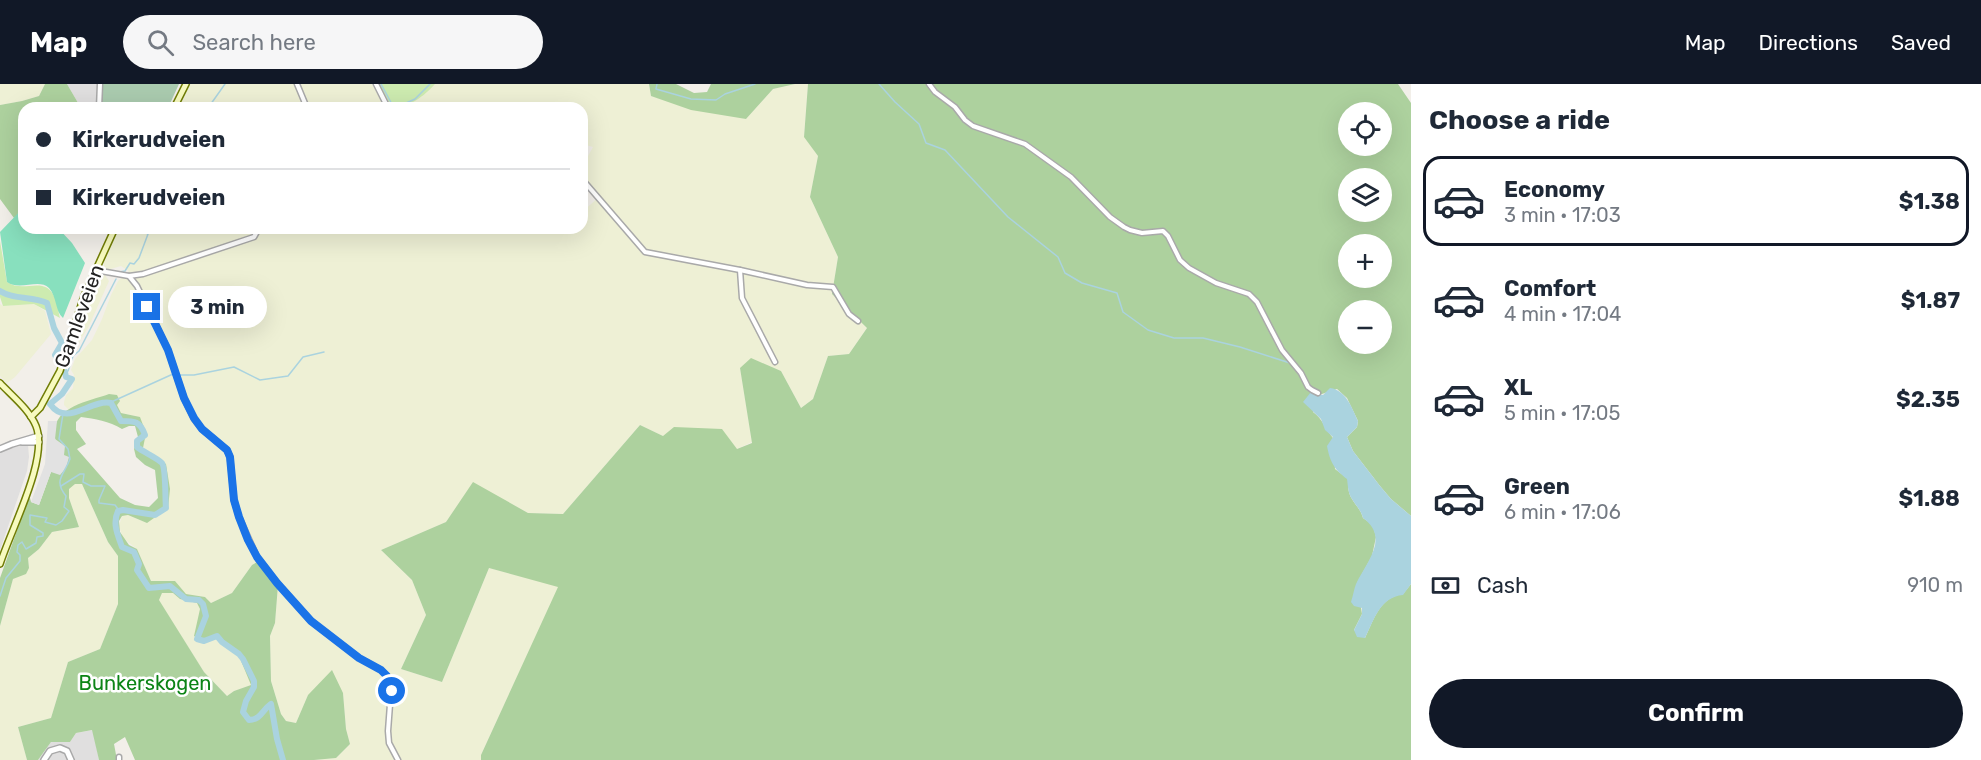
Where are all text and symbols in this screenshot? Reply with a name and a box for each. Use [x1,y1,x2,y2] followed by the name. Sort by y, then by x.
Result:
[123,15,543,69] search box
[30,26,87,59] text: Map
[144,26,177,59] icon: search
[192,29,316,56] text: Search here
[1685,30,1726,55] text: Map
[1759,30,1858,55] text: Directions
[1891,30,1951,55] text: Saved
[1338,102,1392,354] map controls
[1338,102,1392,156] button: locate
[1429,104,1610,136] text: Choose a ride
[72,126,226,153] text: Kirkerudveien
[1338,168,1392,222] button: layers
[1432,174,1486,228] icon: car
[1504,176,1605,203] text: Economy
[72,184,226,211] text: Kirkerudveien
[1899,188,1960,215] text: $1.38
[1504,203,1621,227] text: 3 min · 17:03
[1338,234,1392,288] button: +
[49,261,109,371] street label: Gamleveien
[1432,273,1486,327] icon: car
[1504,275,1596,302] text: Comfort
[168,286,267,328] callout: 3 min
[1901,287,1960,314] text: $1.87
[133,293,160,320] route end
[190,295,245,319] text: 3 min
[1338,300,1392,354] button: −
[1504,302,1622,326] text: 4 min · 17:04
[1432,372,1486,426] icon: car
[1504,374,1532,401] text: XL
[1896,386,1960,413] text: $2.35
[1504,401,1620,425] text: 5 min · 17:05
[1432,471,1486,525] icon: car
[1504,473,1570,500] text: Green
[1898,485,1960,512] text: $1.88
[1504,500,1621,524] text: 6 min · 17:06
[1429,569,1462,602] icon: cash
[1477,572,1528,599] text: Cash
[1907,573,1963,597] text: 910 m
[79,671,211,695] park label: Bunkerskogen
[378,677,405,704] route start
[1429,679,1963,748] button: Confirm

